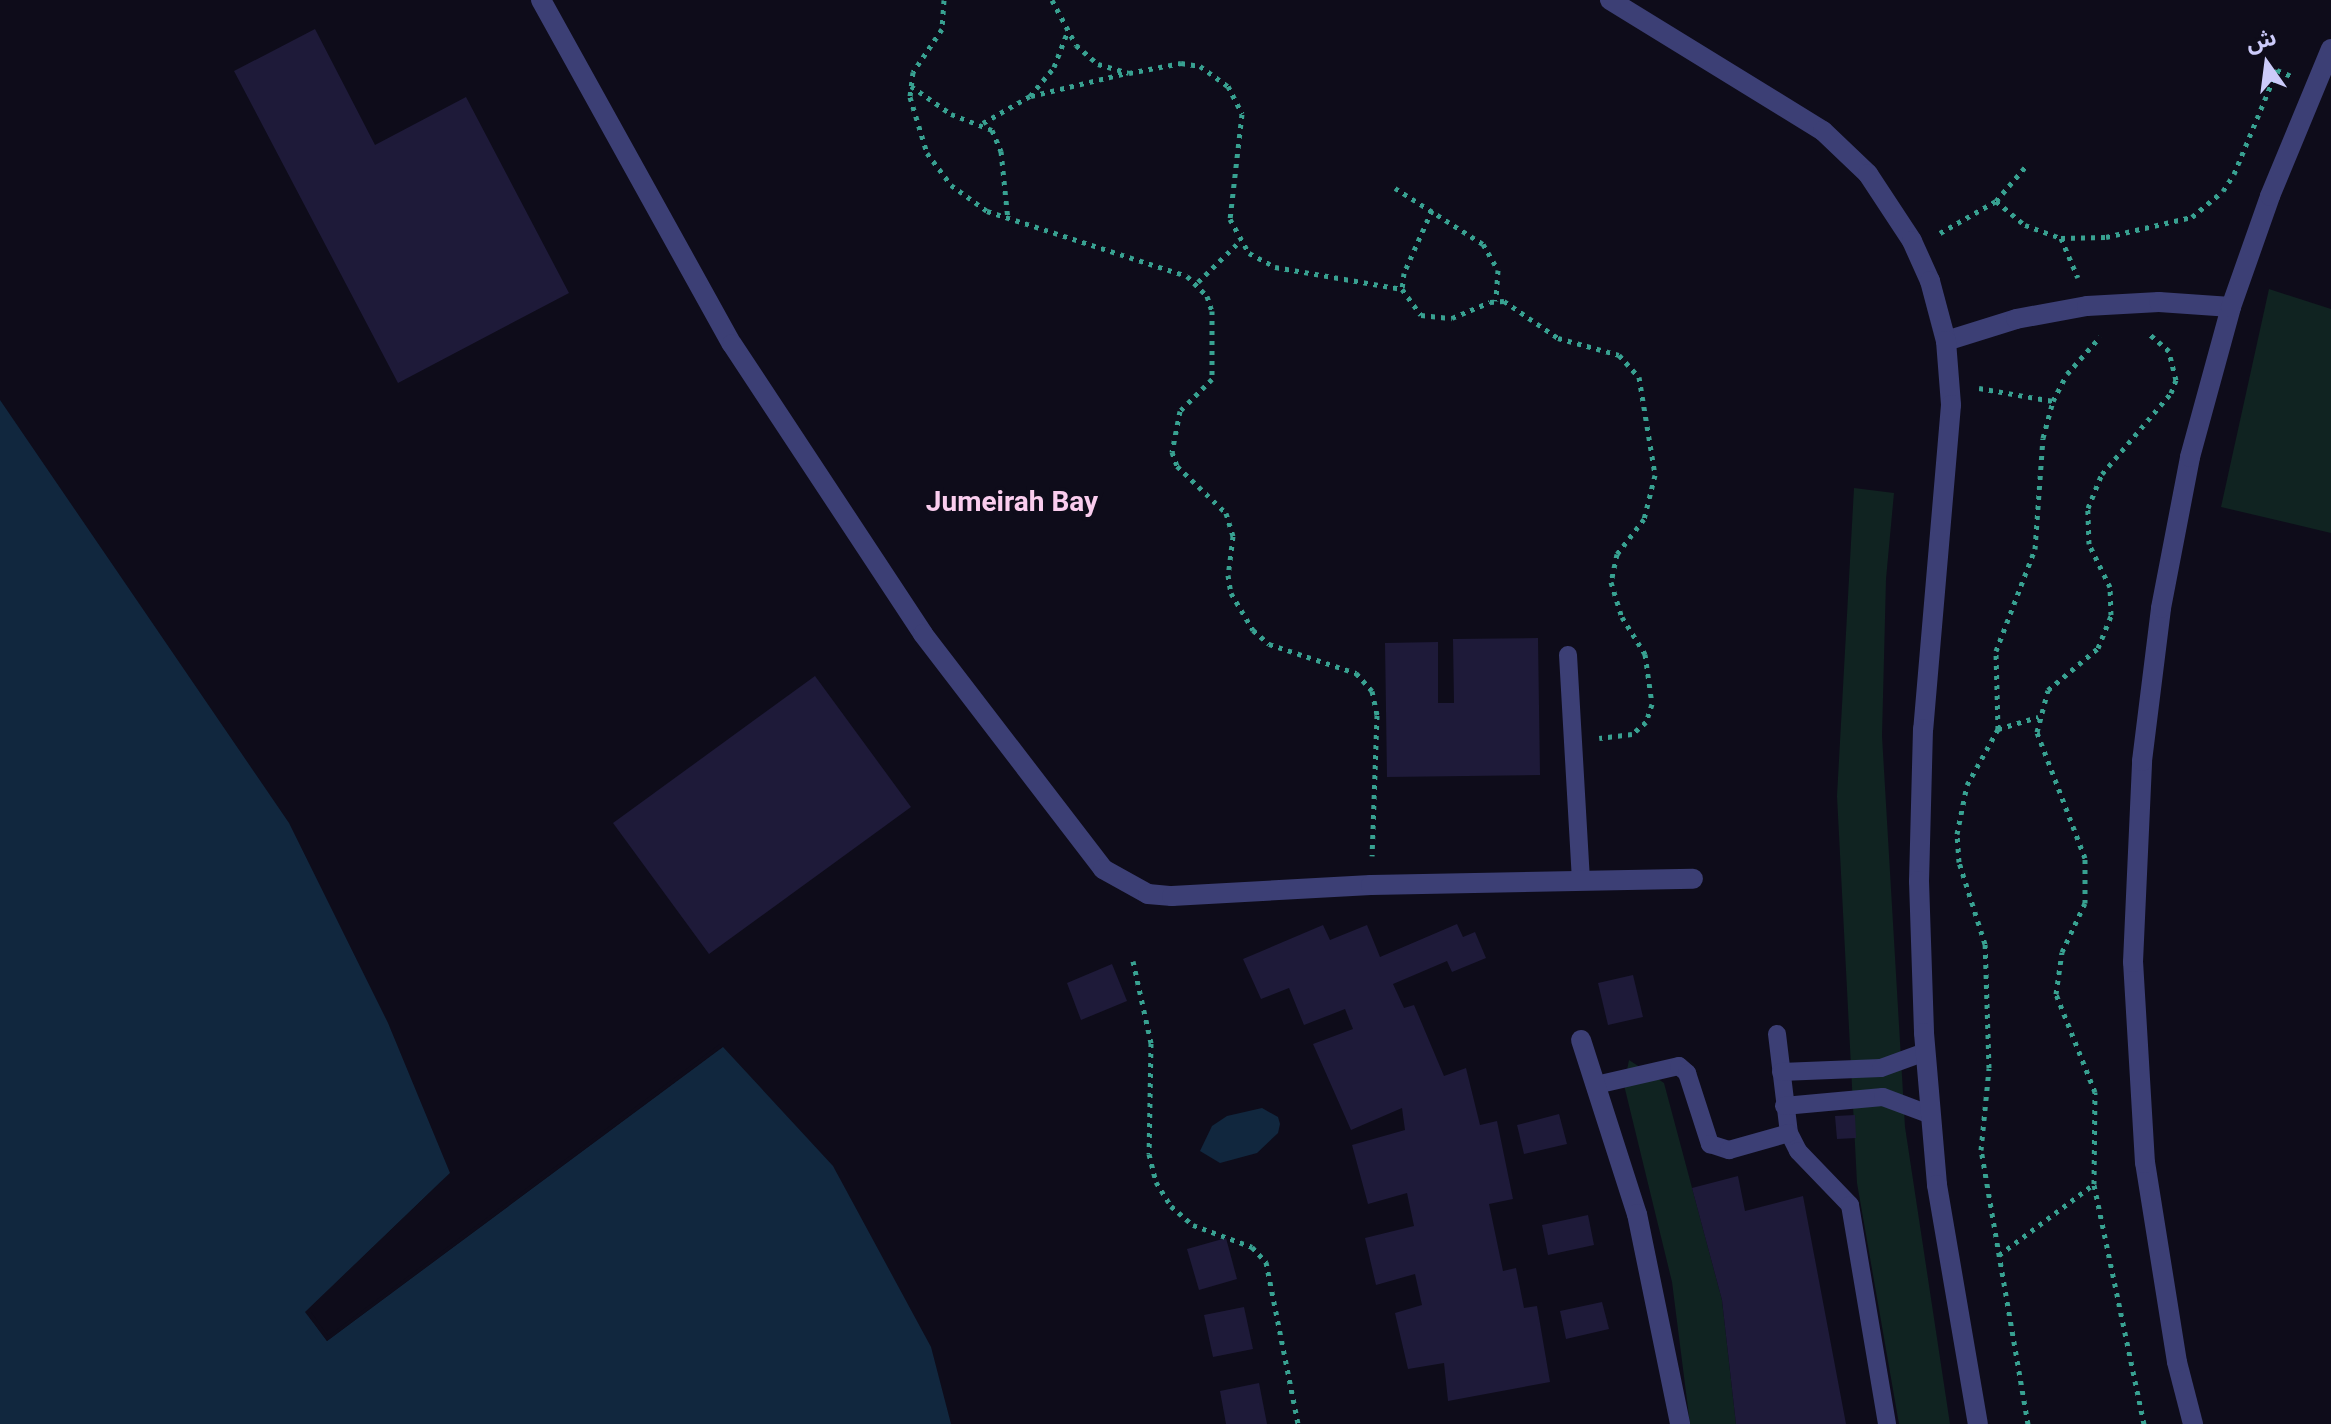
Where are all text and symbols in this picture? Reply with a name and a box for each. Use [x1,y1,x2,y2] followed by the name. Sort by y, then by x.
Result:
[2227,24,2307,104] north arrow
[2243,24,2279,56] text: ش
[926,485,1098,519] district label: Jumeirah Bay

